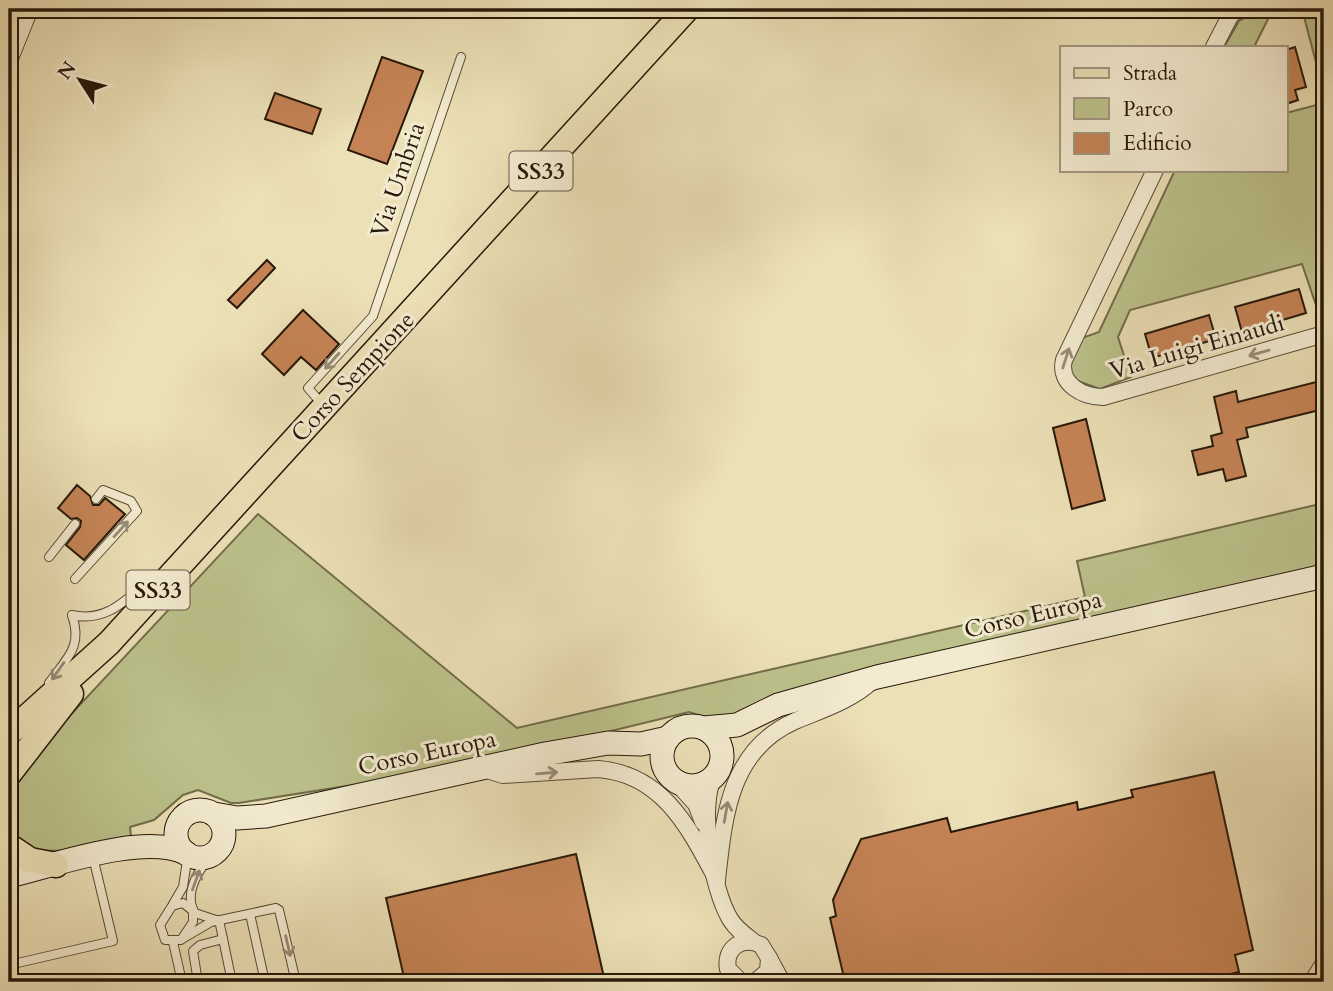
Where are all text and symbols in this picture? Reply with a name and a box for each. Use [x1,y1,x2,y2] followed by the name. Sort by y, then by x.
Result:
[46,46,116,116] north arrow
[1060,46,1288,172] legend
[52,56,83,85] text: N
[1123,59,1177,88] text: Strada
[1123,95,1173,124] text: Parco
[363,117,433,242] street label: Via Umbria
[1123,129,1192,158] text: Edificio
[510,152,572,190] road number: SS33
[284,304,422,450] street label: Corso Sempione
[1106,306,1289,388] street label: Via Luigi Einaudi
[1061,347,1074,369] one-way arrow
[1248,347,1270,360] one-way arrow
[324,352,340,370] one-way arrow
[113,520,129,538] one-way arrow
[127,570,190,610] road number: SS33
[961,583,1106,647] street label: Corso Europa
[51,661,65,680] one-way arrow
[355,722,500,784] street label: Corso Europa
[535,766,558,779] one-way arrow
[720,801,733,824] one-way arrow
[191,870,203,892] one-way arrow
[281,934,295,957] one-way arrow

